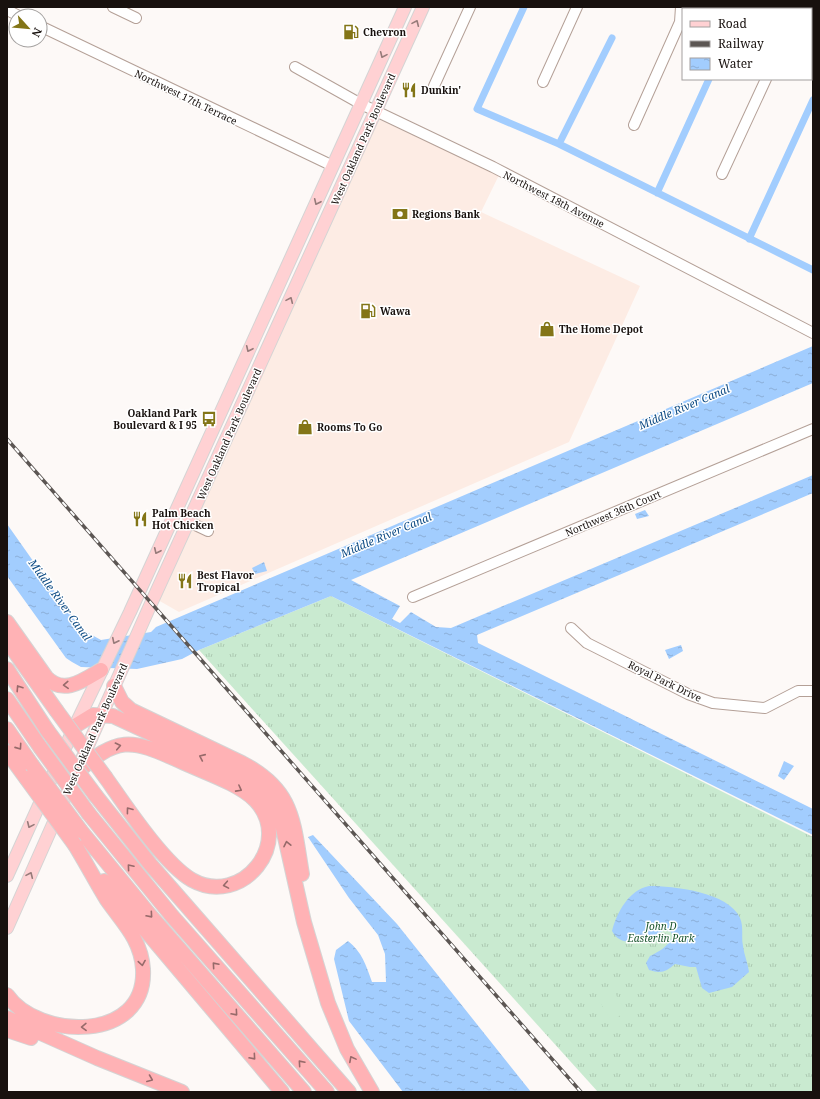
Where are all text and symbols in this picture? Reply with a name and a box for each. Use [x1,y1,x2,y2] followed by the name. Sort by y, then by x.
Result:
[8,8,48,48] north arrow
[682,8,812,80] legend
[718,15,748,32] text: Road
[411,20,419,28] one-way arrow
[342,23,360,41] fuel station icon: Chevron
[29,25,46,40] text: N
[363,25,407,39] place label: Chevron
[718,35,764,52] text: Railway
[380,51,388,59] one-way arrow
[718,55,753,72] text: Water
[132,66,240,128] street label: Northwest 17th Terrace
[328,71,398,207] street label: West Oakland Park Boulevard
[400,81,418,99] restaurant icon: Dunkin'
[421,83,461,97] place label: Dunkin'
[501,167,607,231] street label: Northwest 18th Avenue
[314,198,322,205] one-way arrow
[391,205,409,223] bank icon: Regions Bank
[412,207,481,221] place label: Regions Bank
[285,297,293,304] one-way arrow
[359,302,377,320] fuel station icon: Wawa
[380,304,411,318] place label: Wawa
[538,320,556,338] shop icon: The Home Depot
[559,322,643,336] place label: The Home Depot
[246,345,254,353] one-way arrow
[194,366,264,502] street label: West Oakland Park Boulevard
[635,380,732,433] water label: Middle River Canal
[113,406,198,432] place label: Oakland Park Boulevard & I 95
[200,410,218,428] bus stop icon: Oakland Park Boulevard & I 95
[296,418,314,436] shop icon: Rooms To Go
[317,420,382,434] place label: Rooms To Go
[563,486,663,540] street label: Northwest 36th Court
[152,506,214,532] place label: Palm Beach Hot Chicken
[337,508,434,561] water label: Middle River Canal
[131,510,149,528] restaurant icon: Palm Beach Hot Chicken
[154,547,162,555] one-way arrow
[25,555,96,644] water label: Middle River Canal
[197,568,255,594] place label: Best Flavor Tropical
[176,572,194,590] restaurant icon: Best Flavor Tropical
[112,637,120,644] one-way arrow
[626,657,704,705] street label: Royal Park Drive
[60,661,130,797] street label: West Oakland Park Boulevard
[63,681,69,689] one-way arrow
[16,685,24,692] one-way arrow
[14,742,21,749] one-way arrow
[115,742,122,750] one-way arrow
[199,754,206,762] one-way arrow
[235,784,242,791] one-way arrow
[126,807,134,814] one-way arrow
[27,820,35,828] one-way arrow
[283,841,291,847] one-way arrow
[128,864,135,871] one-way arrow
[25,871,33,879] one-way arrow
[223,880,229,889] one-way arrow
[145,911,152,918] one-way arrow
[627,919,695,945] park label: John D Easterlin Park
[137,960,146,966] one-way arrow
[213,962,220,970] one-way arrow
[231,1009,238,1016] one-way arrow
[81,1023,87,1031] one-way arrow
[248,1052,255,1060] one-way arrow
[349,1055,357,1063] one-way arrow
[299,1060,306,1067] one-way arrow
[145,1074,153,1082] one-way arrow

